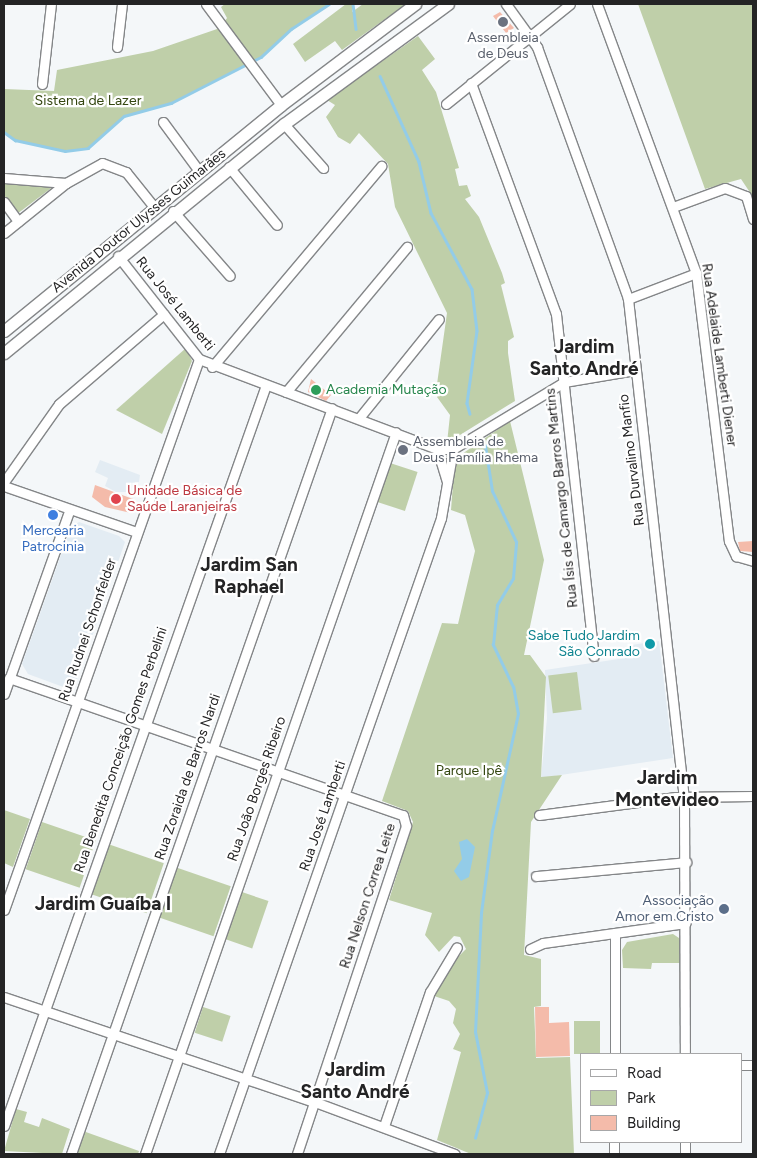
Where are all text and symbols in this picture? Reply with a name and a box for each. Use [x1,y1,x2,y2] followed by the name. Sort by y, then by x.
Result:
[497,16,509,28] marker: Assembleia de Deus
[467,30,539,62] place label: Assembleia de Deus
[35,93,141,109] park label: Sistema de Lazer
[49,146,229,296] street label: Avenida Doutor Ulysses Guimarães
[132,254,218,354] street label: Rua José Lamberti
[698,262,740,448] street label: Rua Adelaide Lamberti Diener
[530,336,638,380] district label: Jardim Santo André
[326,382,447,398] place label: Academia Mutação
[310,384,322,396] marker: Academia Mutação
[542,387,582,609] street label: Rua Ísis de Camargo Barros Martins
[616,393,648,527] street label: Rua Durvalino Manfio
[413,434,538,467] place label: Assembleia de Deus Família Rhema
[397,444,409,456] marker: Assembleia de Deus Família Rhema
[127,483,242,516] place label: Unidade Básica de Saúde Laranjeiras
[109,492,123,506] marker: Unidade Básica de Saúde Laranjeiras
[47,509,59,521] marker: Mercearia Patrocinia
[22,523,84,556] place label: Mercearia Patrocinia
[200,554,298,598] district label: Jardim San Raphael
[56,556,120,704] street label: Rua Rudnei Schonfelder
[71,625,171,875] street label: Rua Benedita Conceição Gomes Perbelini
[528,628,640,660] place label: Sabe Tudo Jardim São Conrado
[644,638,656,650] marker: Sabe Tudo Jardim São Conrado
[152,692,224,862] street label: Rua Zoraida de Barros Nardi
[224,714,290,864] street label: Rua João Borges Ribeiro
[296,759,350,873] street label: Rua José Lamberti
[436,763,502,779] park label: Parque Ipê
[615,767,719,811] district label: Jardim Montevideo
[337,821,399,971] street label: Rua Nelson Correa Leite
[35,893,171,915] district label: Jardim Guaíba I
[615,893,714,926] place label: Associação Amor em Cristo
[718,903,730,915] marker: Associação Amor em Cristo
[580,1053,742,1143] legend
[301,1059,409,1103] district label: Jardim Santo André
[627,1064,662,1082] text: Road
[627,1089,656,1107] text: Park
[627,1114,681,1132] text: Building

